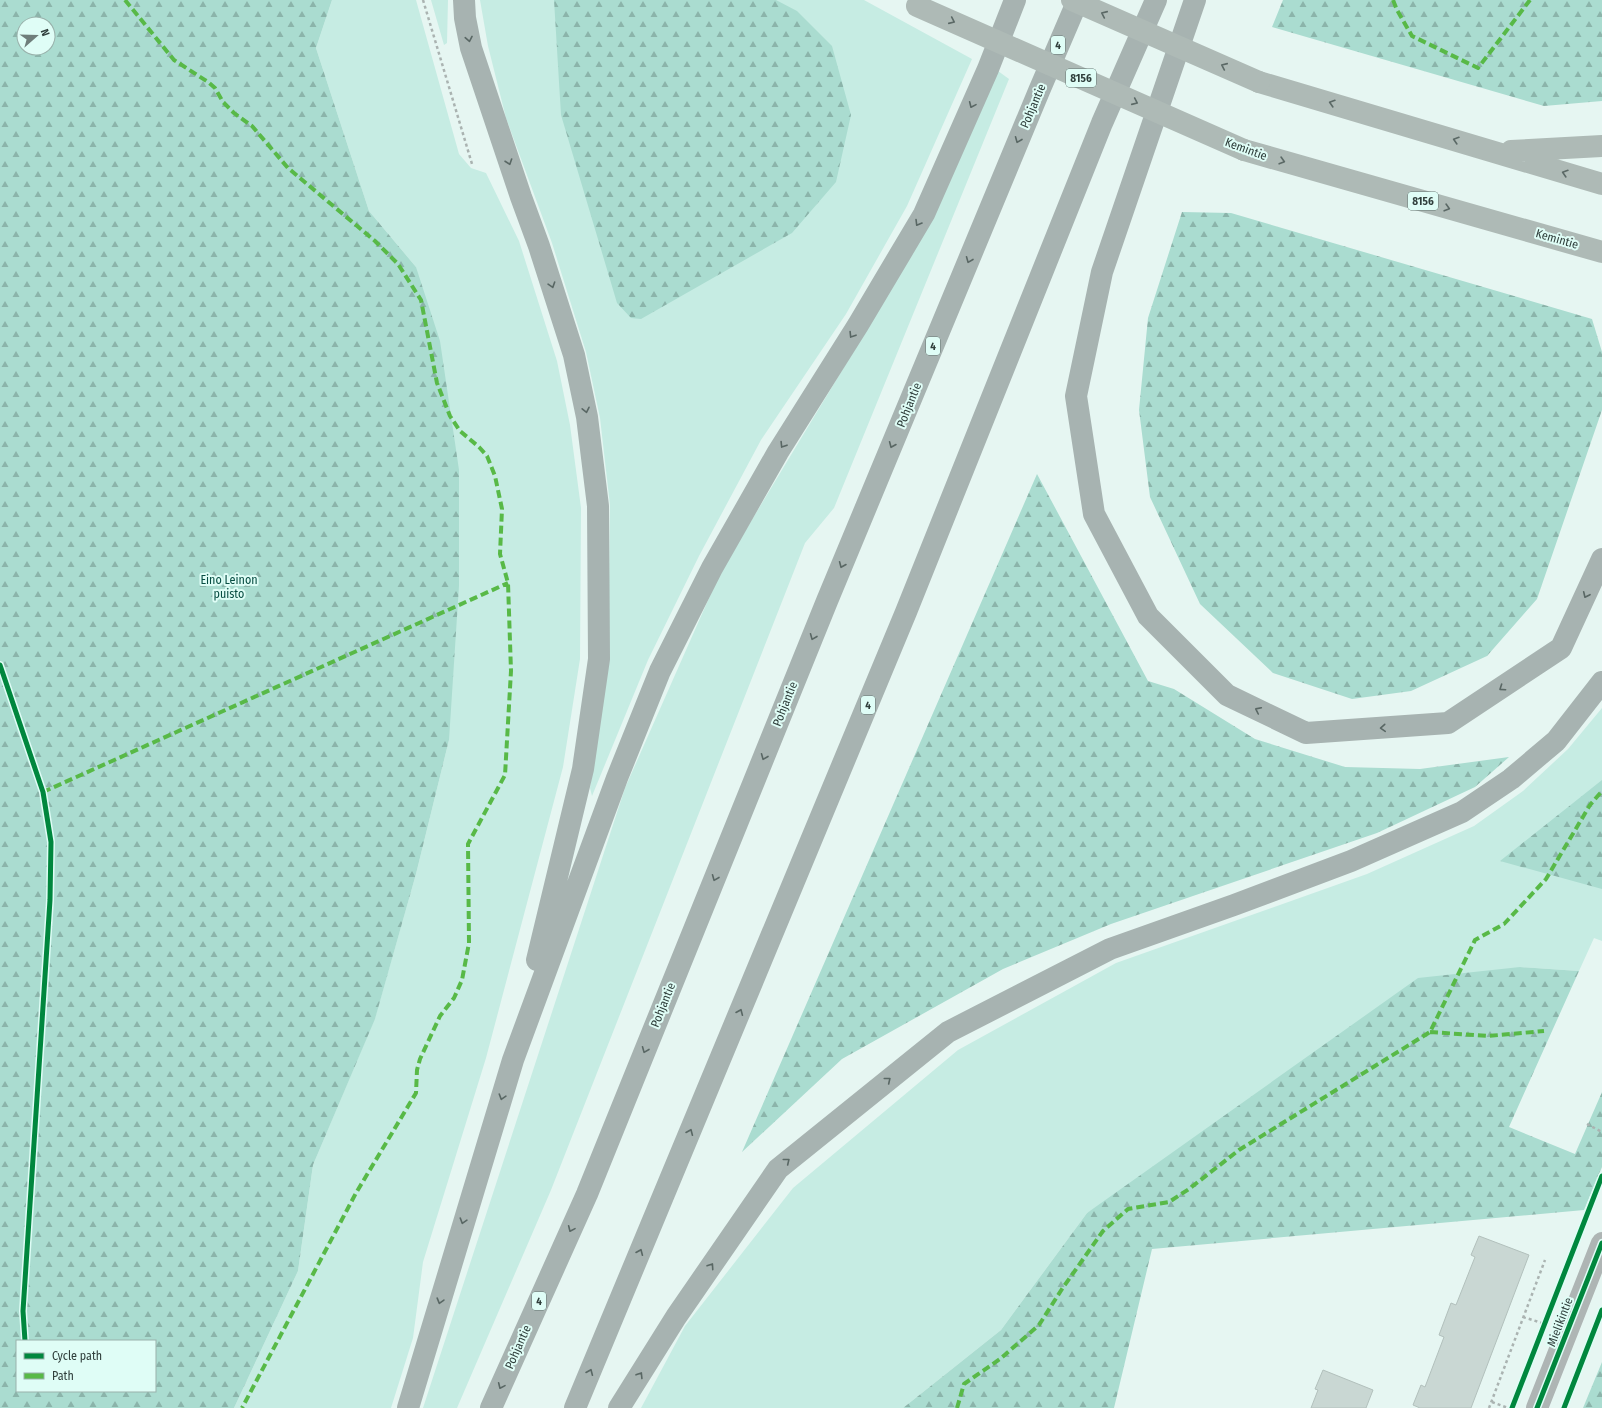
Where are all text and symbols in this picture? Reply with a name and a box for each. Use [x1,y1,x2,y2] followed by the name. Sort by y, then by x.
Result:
[1101,11,1108,19] one-way arrow
[16,16,56,56] north arrow
[949,17,956,25] one-way arrow
[38,27,52,38] text: N
[464,35,472,42] one-way arrow
[1051,36,1065,54] road number: 4
[1220,63,1227,71] one-way arrow
[1066,69,1096,87] road number: 8156
[1017,82,1049,130] street label: Pohjantie
[1131,97,1139,105] one-way arrow
[1328,99,1335,108] one-way arrow
[969,101,977,108] one-way arrow
[1223,135,1269,163] street label: Kemintie
[1015,136,1023,143] one-way arrow
[1453,136,1460,145] one-way arrow
[1278,156,1285,165] one-way arrow
[504,159,513,166] one-way arrow
[1561,169,1568,178] one-way arrow
[1408,192,1438,210] road number: 8156
[1444,203,1451,212] one-way arrow
[916,219,923,226] one-way arrow
[1534,226,1580,252] street label: Kemintie
[965,256,973,263] one-way arrow
[547,281,556,288] one-way arrow
[849,331,857,338] one-way arrow
[926,337,940,355] road number: 4
[894,381,924,429] street label: Pohjantie
[581,407,589,413] one-way arrow
[780,441,787,448] one-way arrow
[889,441,897,448] one-way arrow
[839,561,847,568] one-way arrow
[200,573,258,601] park label: Eino Leinon puisto
[1583,590,1591,598] one-way arrow
[809,634,817,641] one-way arrow
[770,680,800,728] street label: Pohjantie
[1499,683,1506,690] one-way arrow
[861,696,875,714] road number: 4
[1255,707,1262,715] one-way arrow
[1380,723,1386,732] one-way arrow
[760,754,768,761] one-way arrow
[712,873,720,881] one-way arrow
[648,981,678,1029] street label: Pohjantie
[735,1008,743,1016] one-way arrow
[642,1046,650,1054] one-way arrow
[884,1078,891,1085] one-way arrow
[498,1093,507,1100] one-way arrow
[685,1128,693,1136] one-way arrow
[782,1159,789,1166] one-way arrow
[460,1217,468,1224] one-way arrow
[568,1225,576,1233] one-way arrow
[635,1248,643,1256] one-way arrow
[706,1264,713,1271] one-way arrow
[532,1292,546,1310] road number: 4
[1544,1295,1576,1349] street label: Mielikintie
[436,1297,445,1304] one-way arrow
[502,1323,534,1371] street label: Pohjantie
[16,1340,156,1392] legend
[52,1349,102,1363] text: Cycle path
[52,1369,74,1383] text: Path
[585,1369,593,1376] one-way arrow
[635,1372,642,1379] one-way arrow
[498,1382,506,1390] one-way arrow

